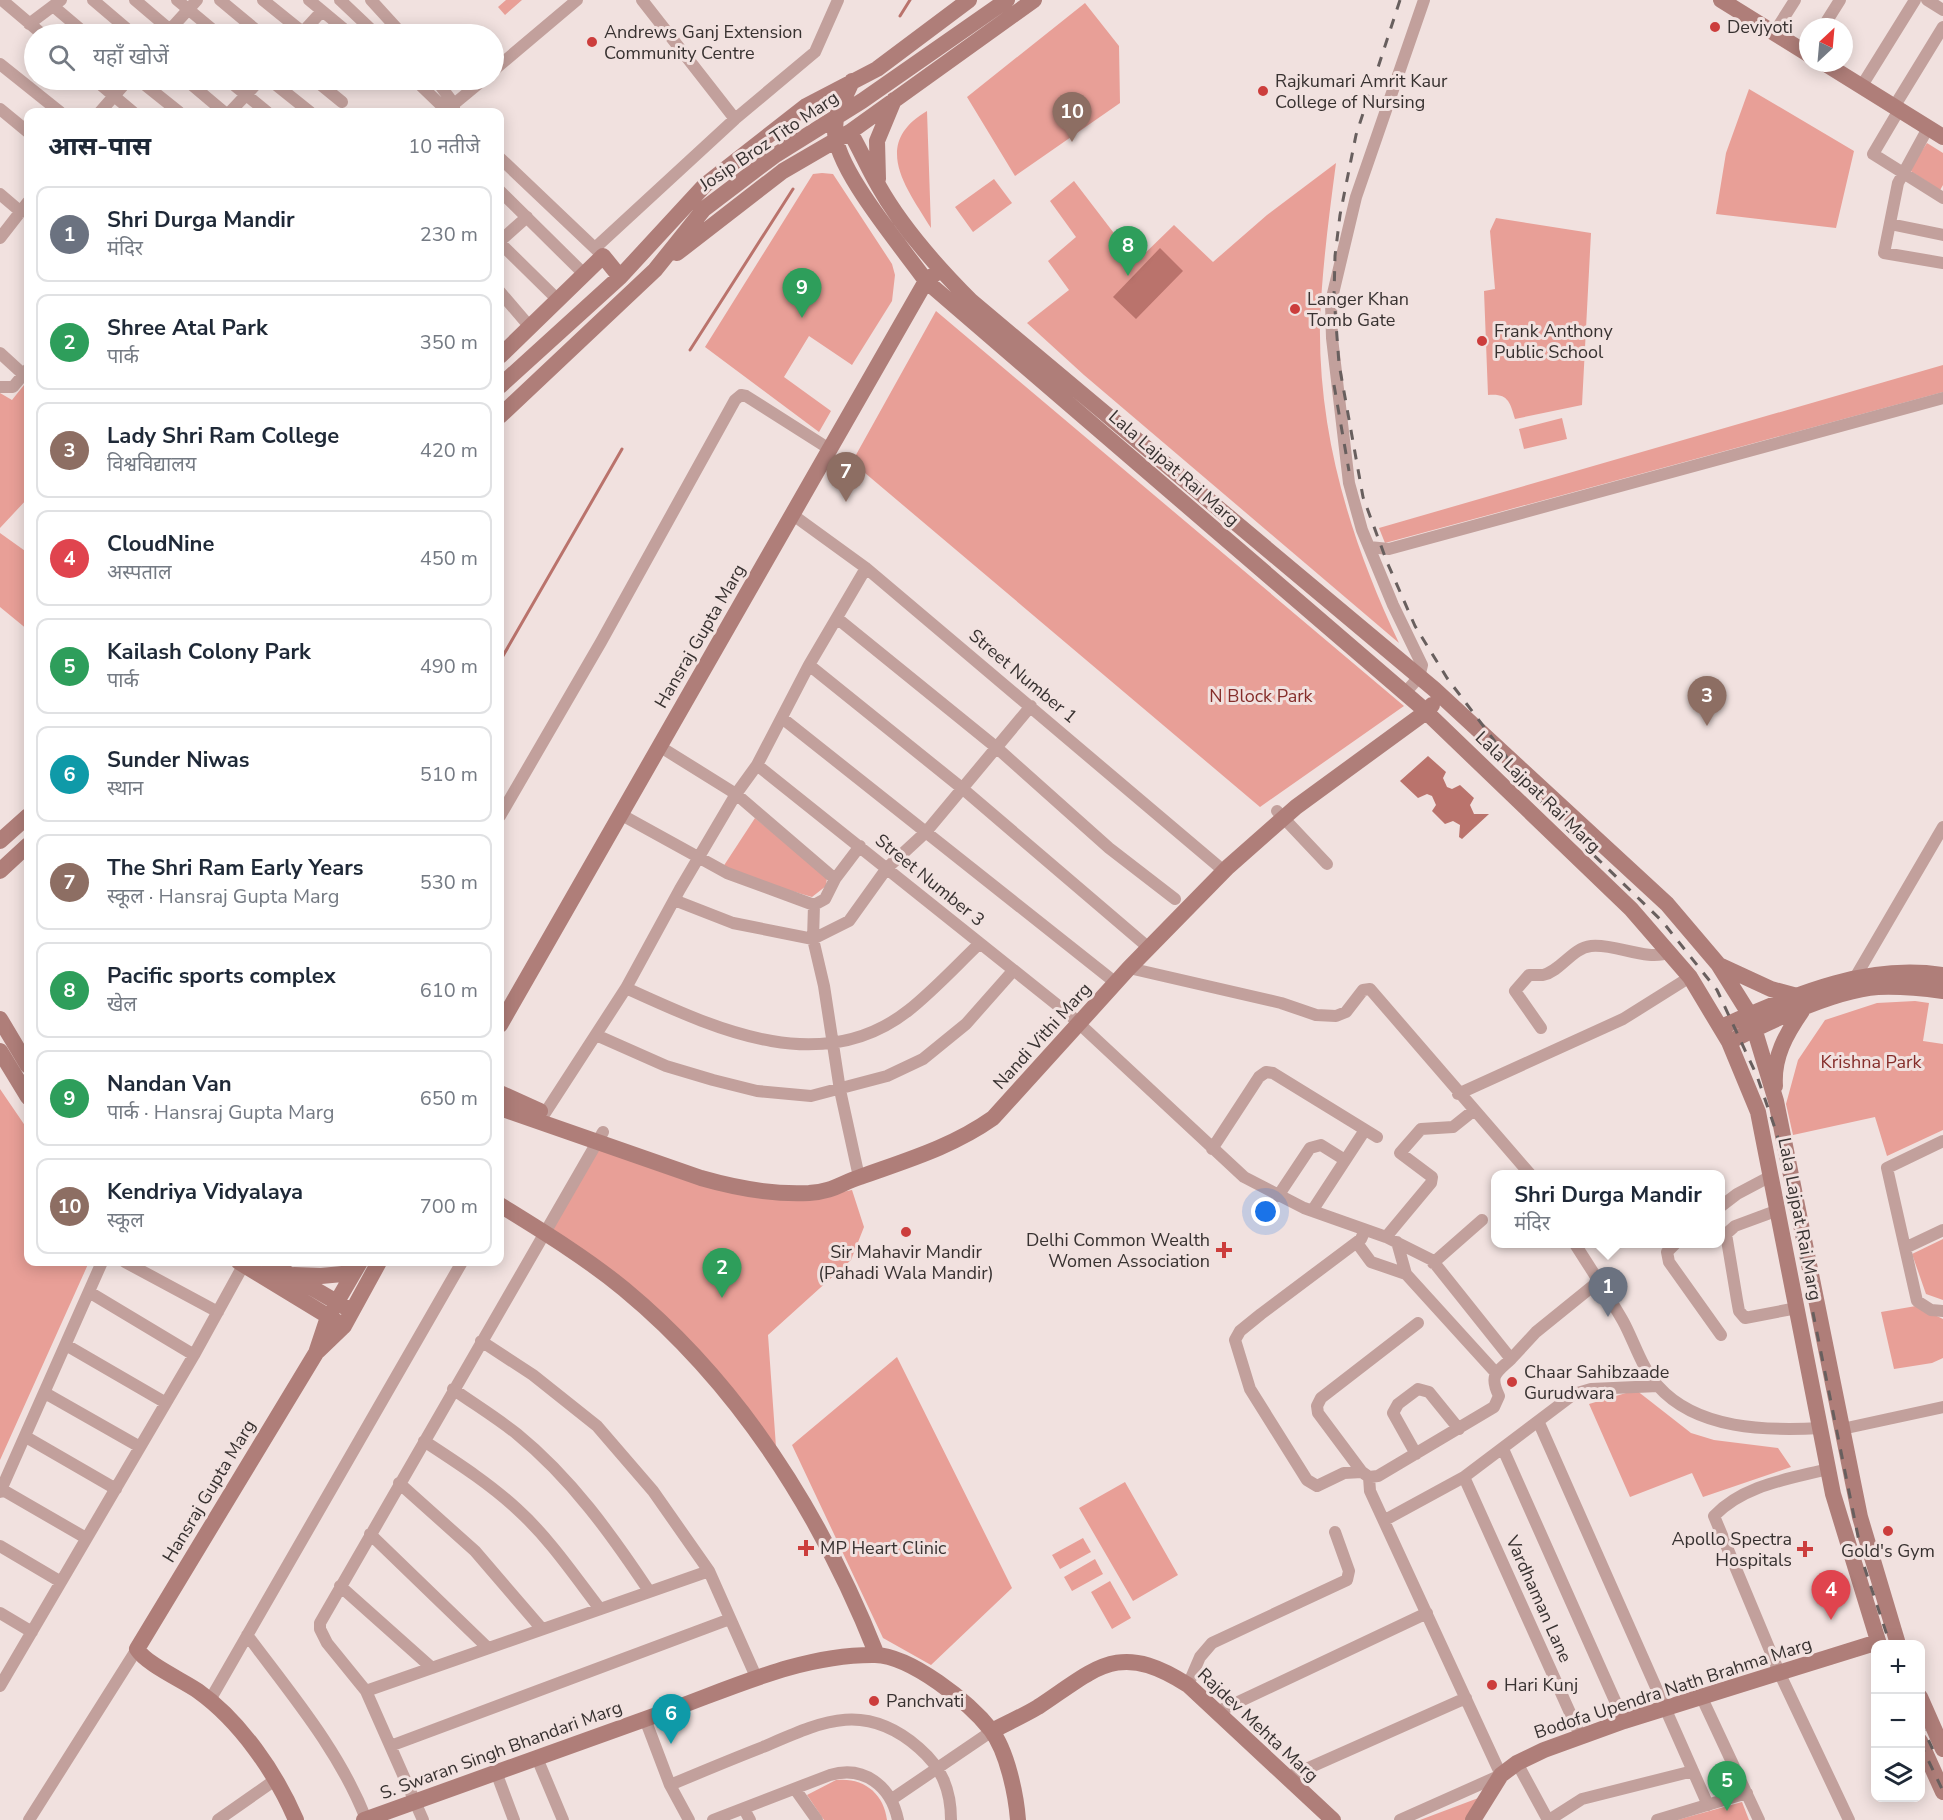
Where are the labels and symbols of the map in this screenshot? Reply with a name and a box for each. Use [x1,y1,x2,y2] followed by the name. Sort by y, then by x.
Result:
[1727,15,1793,39] place label: Devjyoti
[1799,18,1853,72] north arrow
[604,20,803,65] place label: Andrews Ganj Extension Community Centre
[1708,20,1722,34] marker: Devjyoti
[585,35,599,49] marker: Andrews Ganj Extension Community Centre
[1275,69,1448,114] place label: Rajkumari Amrit Kaur College of Nursing
[1256,84,1270,98] marker: Rajkumari Amrit Kaur College of Nursing
[694,86,843,197] street label: Josip Broz Tito Marg
[1052,92,1092,142] pin: 10
[1108,226,1148,276] pin: 8
[782,268,822,318] pin: 9
[1307,287,1409,332] place label: Langer Khan Tomb Gate
[1288,302,1302,316] marker: Langer Khan Tomb Gate
[1494,319,1613,364] place label: Frank Anthony Public School
[1475,334,1489,348] marker: Frank Anthony Public School
[1104,405,1244,531] street label: Lala Lajpat Rai Marg
[826,452,866,502] pin: 7
[649,560,751,712] street label: Hansraj Gupta Marg
[964,624,1082,728] street label: Street Number 1
[1688,676,1726,726] pin: 3
[1209,684,1314,708] park label: N Block Park
[1470,726,1606,858] street label: Lala Lajpat Rai Marg
[870,828,990,932] street label: Street Number 3
[988,977,1096,1095] street label: Nandi Vithi Marg
[1820,1050,1923,1074] park label: Krishna Park
[1772,1135,1828,1303] street label: Lala Lajpat Rai Marg
[1251,1197,1280,1226] your location
[899,1225,913,1239] marker: Sir Mahavir Mandir (Pahadi Wala Mandir)
[1026,1228,1210,1273] place label: Delhi Common Wealth Women Association
[818,1240,994,1285] place label: Sir Mahavir Mandir (Pahadi Wala Mandir)
[1215,1241,1233,1259] marker: Delhi Common Wealth Women Association
[702,1248,742,1298] pin: 2
[1588,1268,1628,1317] pin: 1
[1524,1360,1669,1405] place label: Chaar Sahibzaade Gurudwara
[1505,1375,1519,1389] marker: Chaar Sahibzaade Gurudwara
[157,1415,261,1567] street label: Hansraj Gupta Marg
[1881,1524,1895,1538] marker: Gold's Gym
[1672,1527,1792,1572] place label: Apollo Spectra Hospitals
[1500,1531,1578,1666] street label: Vardhaman Lane
[820,1536,946,1560] place label: MP Heart Clinic
[797,1539,815,1557] marker: MP Heart Clinic
[1841,1539,1935,1563] place label: Gold's Gym
[1796,1540,1814,1558] marker: Apollo Spectra Hospitals
[1812,1570,1850,1620] pin: 4
[1531,1632,1815,1744] street label: Bodofa Upendra Nath Brahma Marg
[1192,1663,1324,1787] street label: Rajdev Mehta Marg
[1504,1673,1578,1697] place label: Hari Kunj
[1485,1678,1499,1692] marker: Hari Kunj
[886,1689,964,1713] place label: Panchvati
[652,1694,690,1744] pin: 6
[867,1694,881,1708] marker: Panchvati
[377,1695,625,1805] street label: S. Swaran Singh Bhandari Marg
[1708,1762,1746,1811] pin: 5

